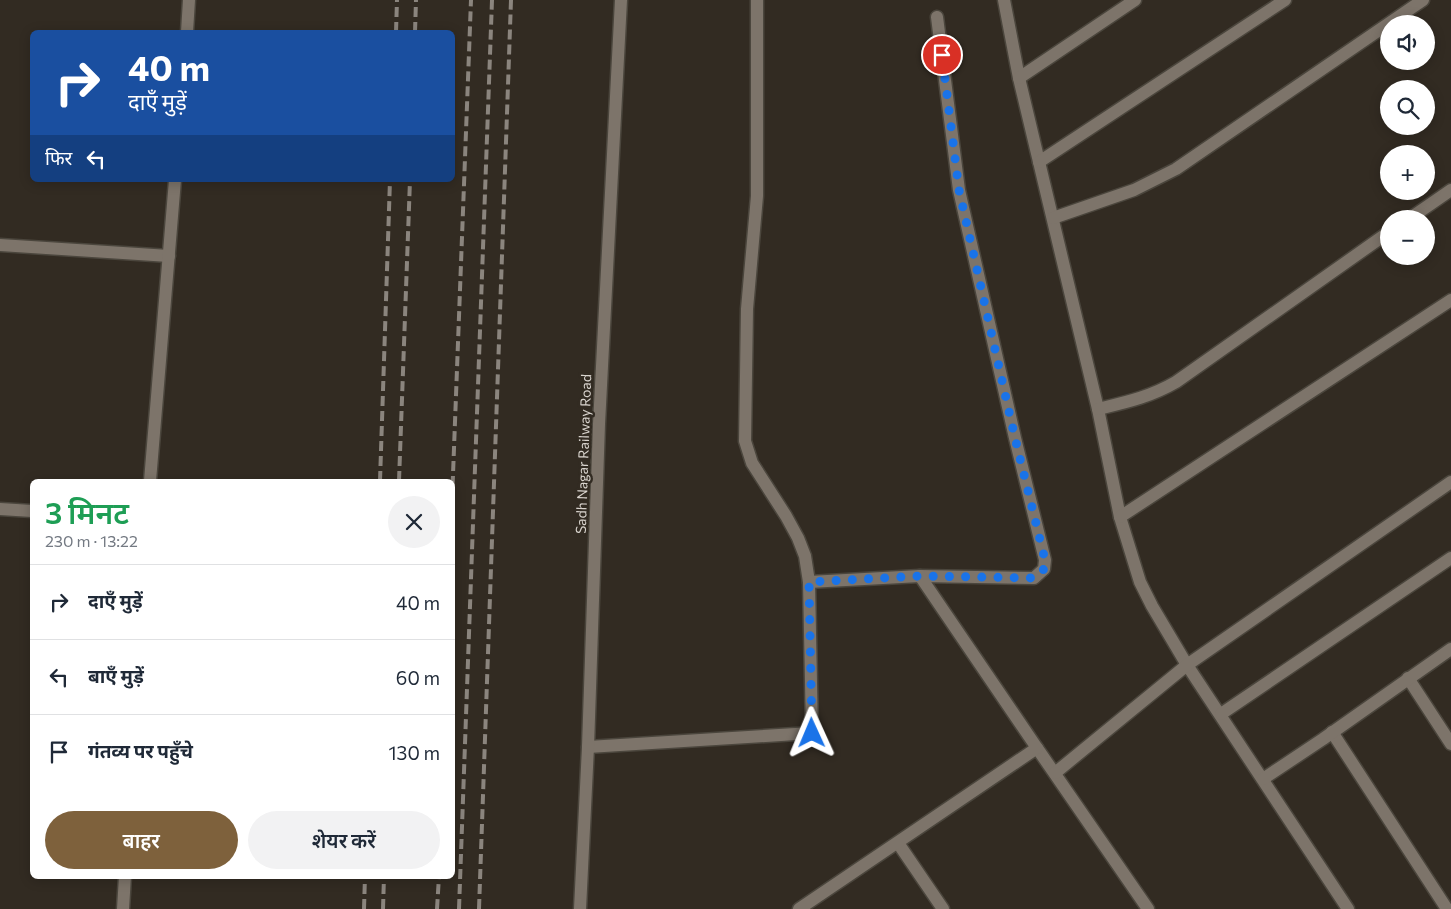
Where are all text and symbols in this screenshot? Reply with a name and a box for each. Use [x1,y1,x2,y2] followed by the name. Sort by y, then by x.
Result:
[1380,15,1435,265] map controls
[1380,15,1435,70] button: sound
[921,34,963,76] pin
[928,41,956,69] icon: arrive
[128,45,210,88] text: 40 m
[45,50,110,115] icon: right
[1380,80,1435,135] button: search
[128,88,187,115] text: दाएँ मुड़ें
[82,145,110,173] icon: left
[1380,145,1435,200] button: +
[45,146,72,169] text: फिर
[1380,210,1435,265] button: −
[572,374,594,534] street label: Sadh Nagar Railway Road
[45,493,129,530] text: 3 मिनट
[388,496,440,548] button: close
[45,531,138,550] text: 230 m · 13:22
[45,588,73,616] icon: right
[88,589,143,612] text: दाएँ मुड़ें
[396,591,440,614] text: 40 m
[45,663,73,691] icon: left
[88,664,144,687] text: बाएँ मुड़ें
[396,666,440,689] text: 60 m
[785,706,837,758] position arrow
[45,738,73,766] icon: arrive
[88,739,193,762] text: गंतव्य पर पहुँचे
[388,741,440,764] text: 130 m
[45,811,238,869] button: बाहर
[248,811,440,869] button: शेयर करें

